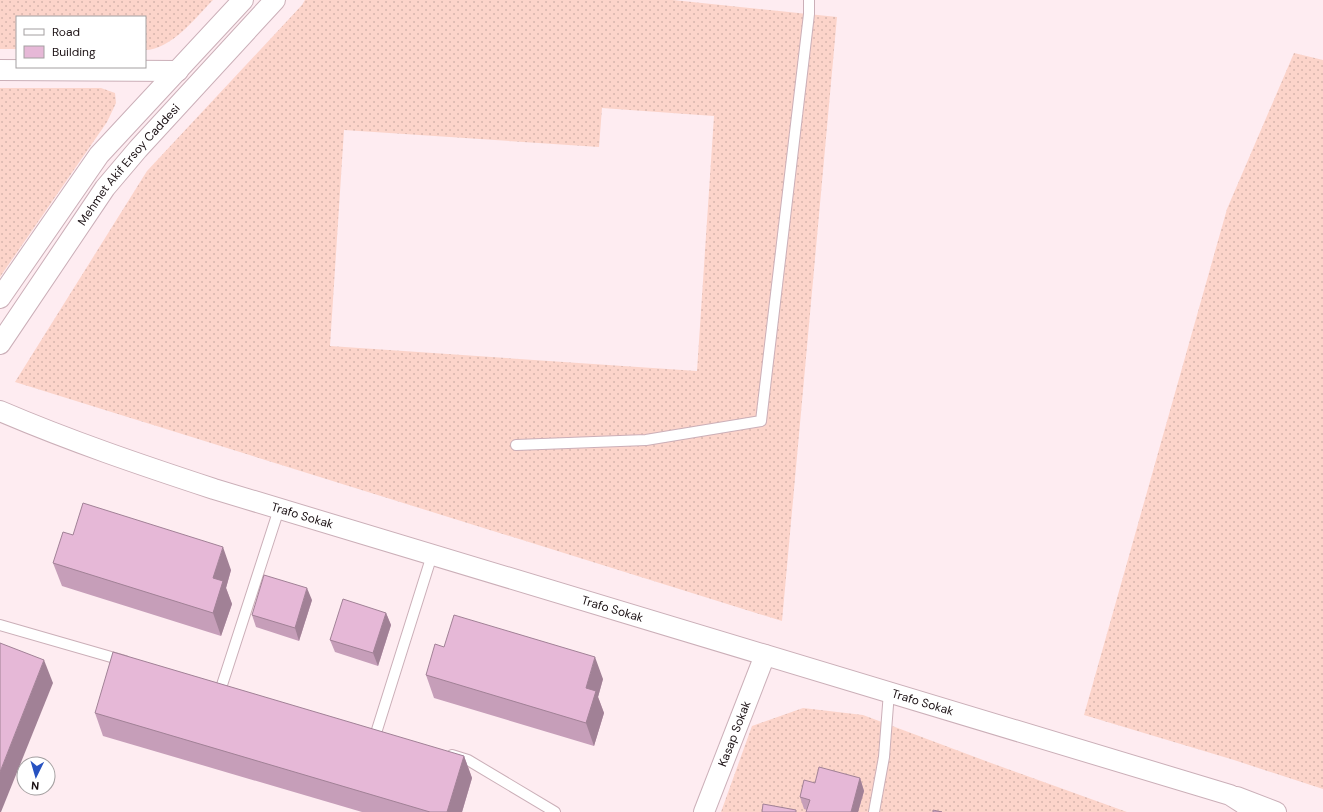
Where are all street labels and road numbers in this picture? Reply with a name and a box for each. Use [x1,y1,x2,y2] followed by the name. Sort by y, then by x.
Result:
[74,101,183,229] street label: Mehmet Akif Ersoy Caddesi
[269,499,335,532] street label: Trafo Sokak
[580,592,645,626] street label: Trafo Sokak
[890,686,956,719] street label: Trafo Sokak
[714,699,754,769] street label: Kasap Sokak

